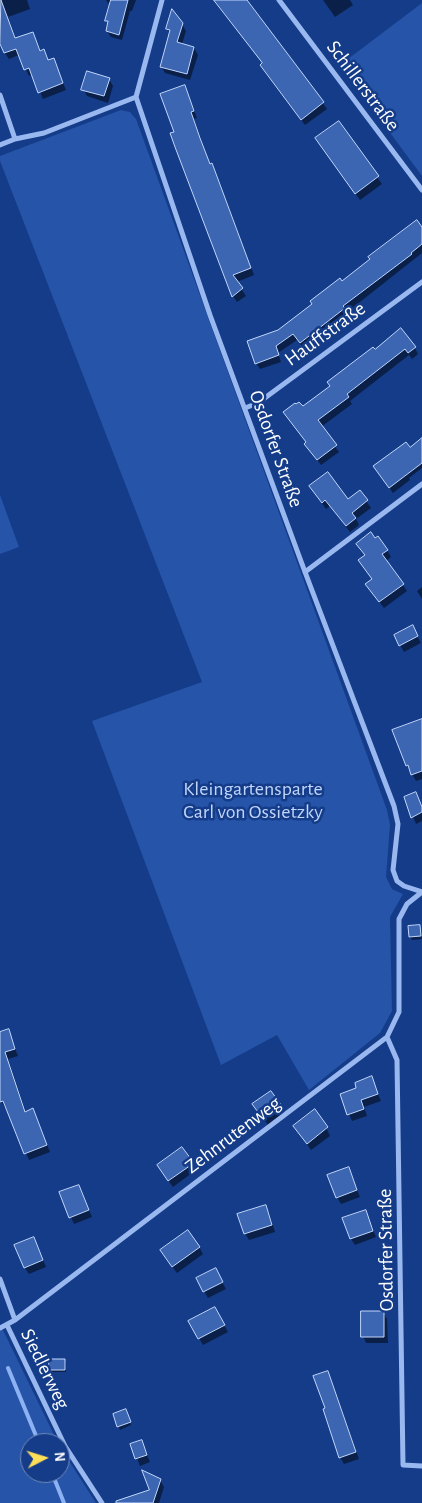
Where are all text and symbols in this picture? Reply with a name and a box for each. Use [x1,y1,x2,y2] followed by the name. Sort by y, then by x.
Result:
[321,36,405,136] street label: Schillerstraße
[280,297,370,371] street label: Hauffstraße
[244,387,308,511] street label: Osdorfer Straße
[183,777,323,824] park label: Kleingartensparte Carl von Ossietzky
[180,1091,286,1179] street label: Zehnrutenweg
[373,1188,399,1312] street label: Osdorfer Straße
[15,1325,75,1413] street label: Siedlerweg
[20,1433,70,1483] north arrow
[52,1451,66,1462] text: N

